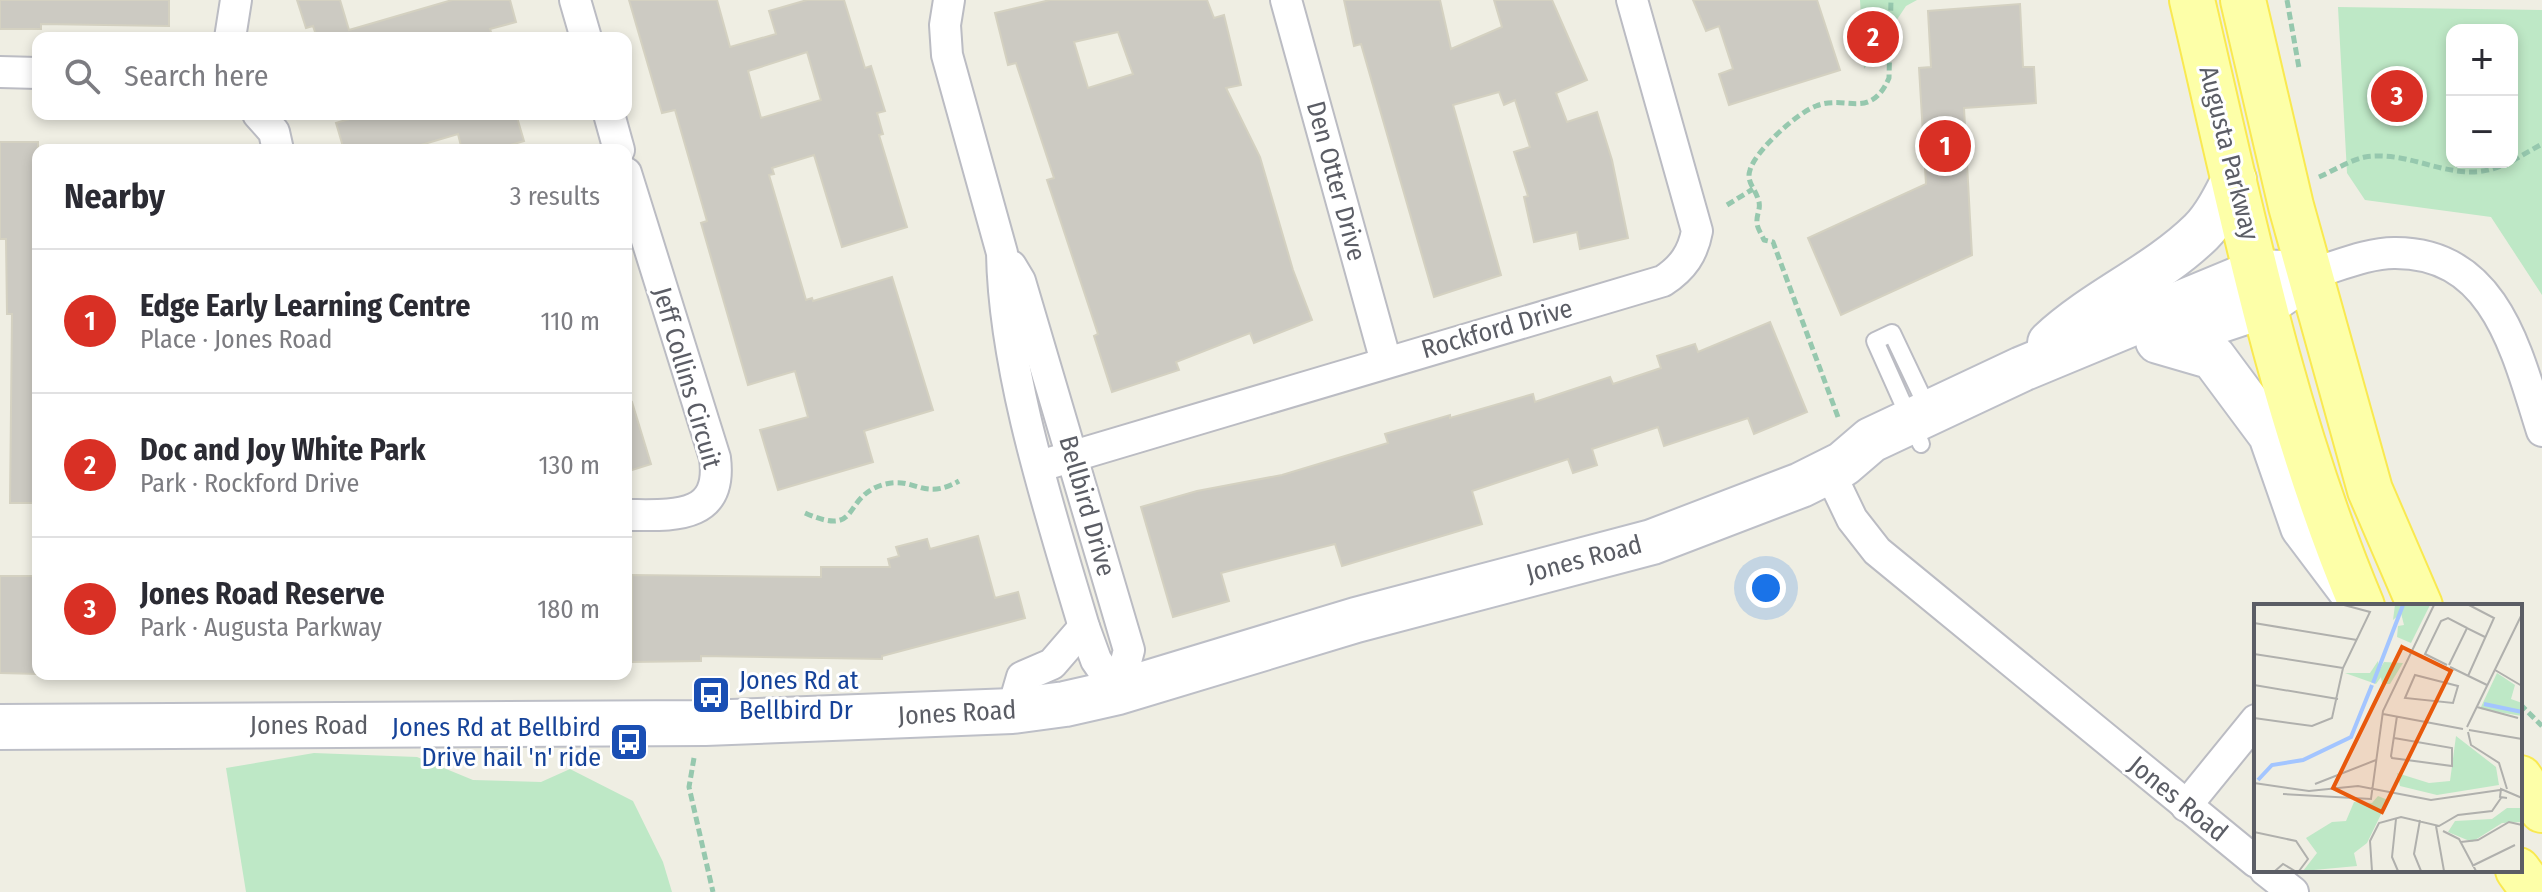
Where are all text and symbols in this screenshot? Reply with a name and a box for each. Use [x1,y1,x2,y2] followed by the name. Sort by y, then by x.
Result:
[1847,7,1899,67] pin: 2
[2446,24,2518,168] map controls
[2446,24,2518,96] button: +
[32,32,632,120] search box
[60,54,104,98] icon: search
[124,58,269,94] text: Search here
[2192,63,2266,243] street label: Augusta Parkway
[2371,66,2423,126] pin: 3
[2446,96,2518,168] button: −
[1300,98,1372,264] street label: Den Otter Drive
[1919,116,1971,176] pin: 1
[64,176,165,217] text: Nearby
[510,181,600,212] text: 3 results
[646,284,728,473] street label: Jeff Collins Circuit
[140,288,470,324] text: Edge Early Learning Centre
[1418,293,1576,365] street label: Rockford Drive
[85,306,96,337] text: 1
[540,306,600,337] text: 110 m
[140,324,332,355] text: Place · Jones Road
[140,432,426,468] text: Doc and Joy White Park
[1052,432,1122,580] street label: Bellbird Drive
[84,450,96,481] text: 2
[538,450,600,481] text: 130 m
[140,468,359,499] text: Park · Rockford Drive
[1523,529,1645,589] street label: Jones Road
[1746,568,1786,608] your location
[140,576,385,612] text: Jones Road Reserve
[84,594,96,625] text: 3
[537,594,600,625] text: 180 m
[2254,604,2522,872] inset map
[140,612,382,643] text: Park · Augusta Parkway
[739,665,859,726] place label: Jones Rd at Bellbird Dr
[690,674,732,716] bus stop icon: Jones Rd at Bellbird Dr
[897,694,1017,732] street label: Jones Road
[250,710,368,741] street label: Jones Road
[392,712,601,773] place label: Jones Rd at Bellbird Drive hail 'n' ride
[608,721,650,763] bus stop icon: Jones Rd at Bellbird Drive hail 'n' ride
[2122,750,2234,848] street label: Jones Road

